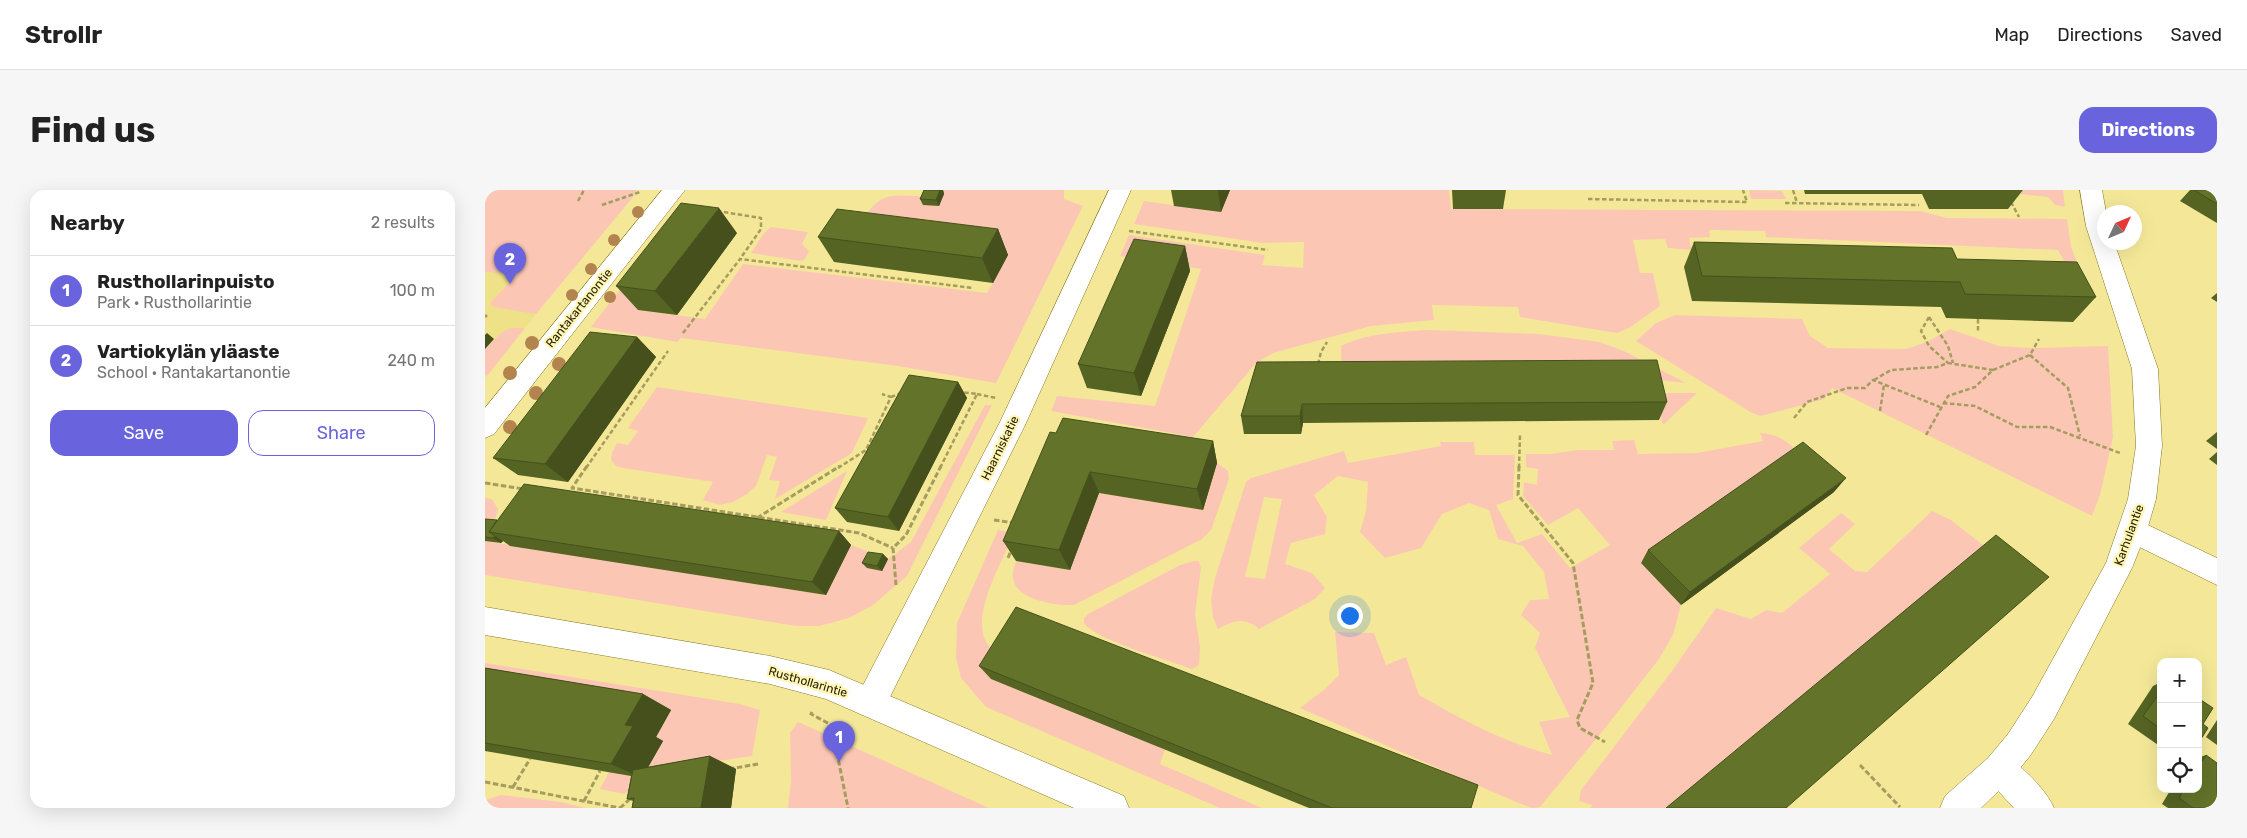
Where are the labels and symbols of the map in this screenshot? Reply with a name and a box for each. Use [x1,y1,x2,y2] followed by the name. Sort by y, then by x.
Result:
[2097,205,2142,250] north arrow
[494,243,526,284] pin: 2
[543,266,615,350] street label: Rantakartanontie
[978,413,1022,482] street label: Haarniskatie
[2111,502,2147,567] street label: Karhulantie
[1337,603,1363,629] your location
[767,664,849,700] street label: Rusthollarintie
[823,721,855,762] pin: 1

